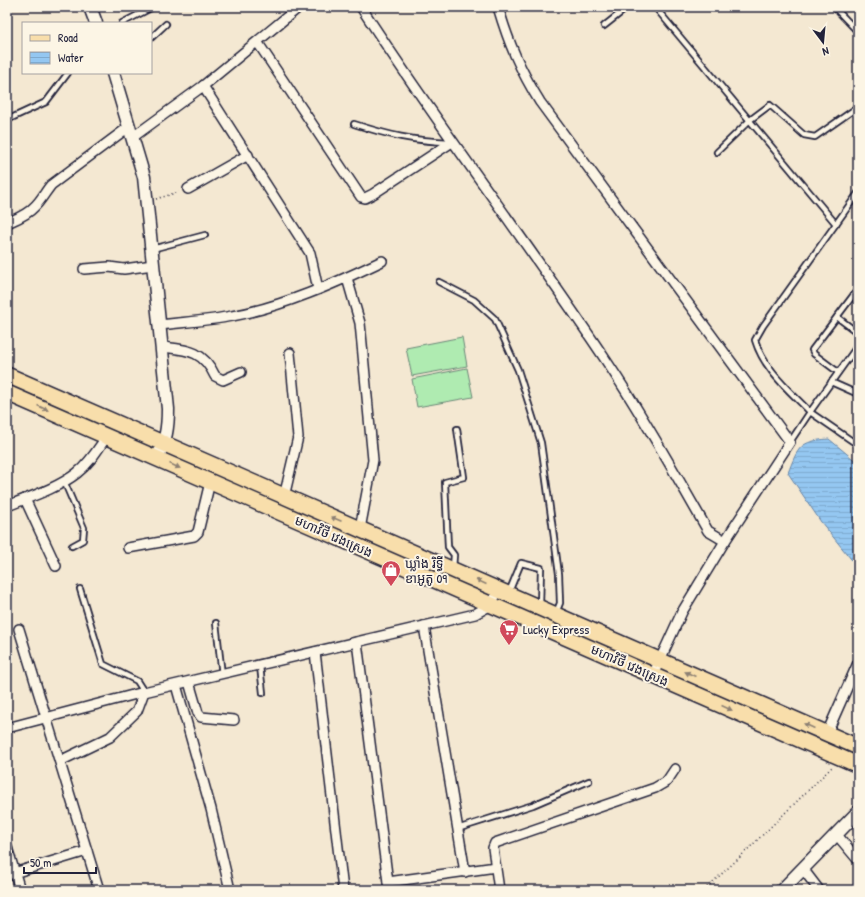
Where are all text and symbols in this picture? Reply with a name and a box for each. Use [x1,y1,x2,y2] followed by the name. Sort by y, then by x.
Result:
[22,22,152,74] legend
[803,22,843,62] north arrow
[58,29,78,46] text: Road
[821,44,831,59] text: N
[58,49,84,66] text: Water
[37,405,48,411] one-way arrow
[169,463,180,469] one-way arrow
[292,511,376,561] street label: មហាវិថី វេងស្រេង
[330,516,342,522] one-way arrow
[405,554,447,587] place label: ឃ្លាំង រិទ្ធី ខាអូតូ 09
[380,559,402,587] shop icon: ឃ្លាំង រិទ្ធី ខាអូតូ 09
[475,579,487,585] one-way arrow
[498,618,520,646] supermarket icon: Lucky Express
[523,620,589,638] place label: Lucky Express
[588,640,672,690] street label: មហាវិថី វេងស្រេង
[684,670,696,676] one-way arrow
[721,705,732,711] one-way arrow
[803,722,815,728] one-way arrow
[24,849,96,875] scale bar
[30,854,51,871] text: 50 m

